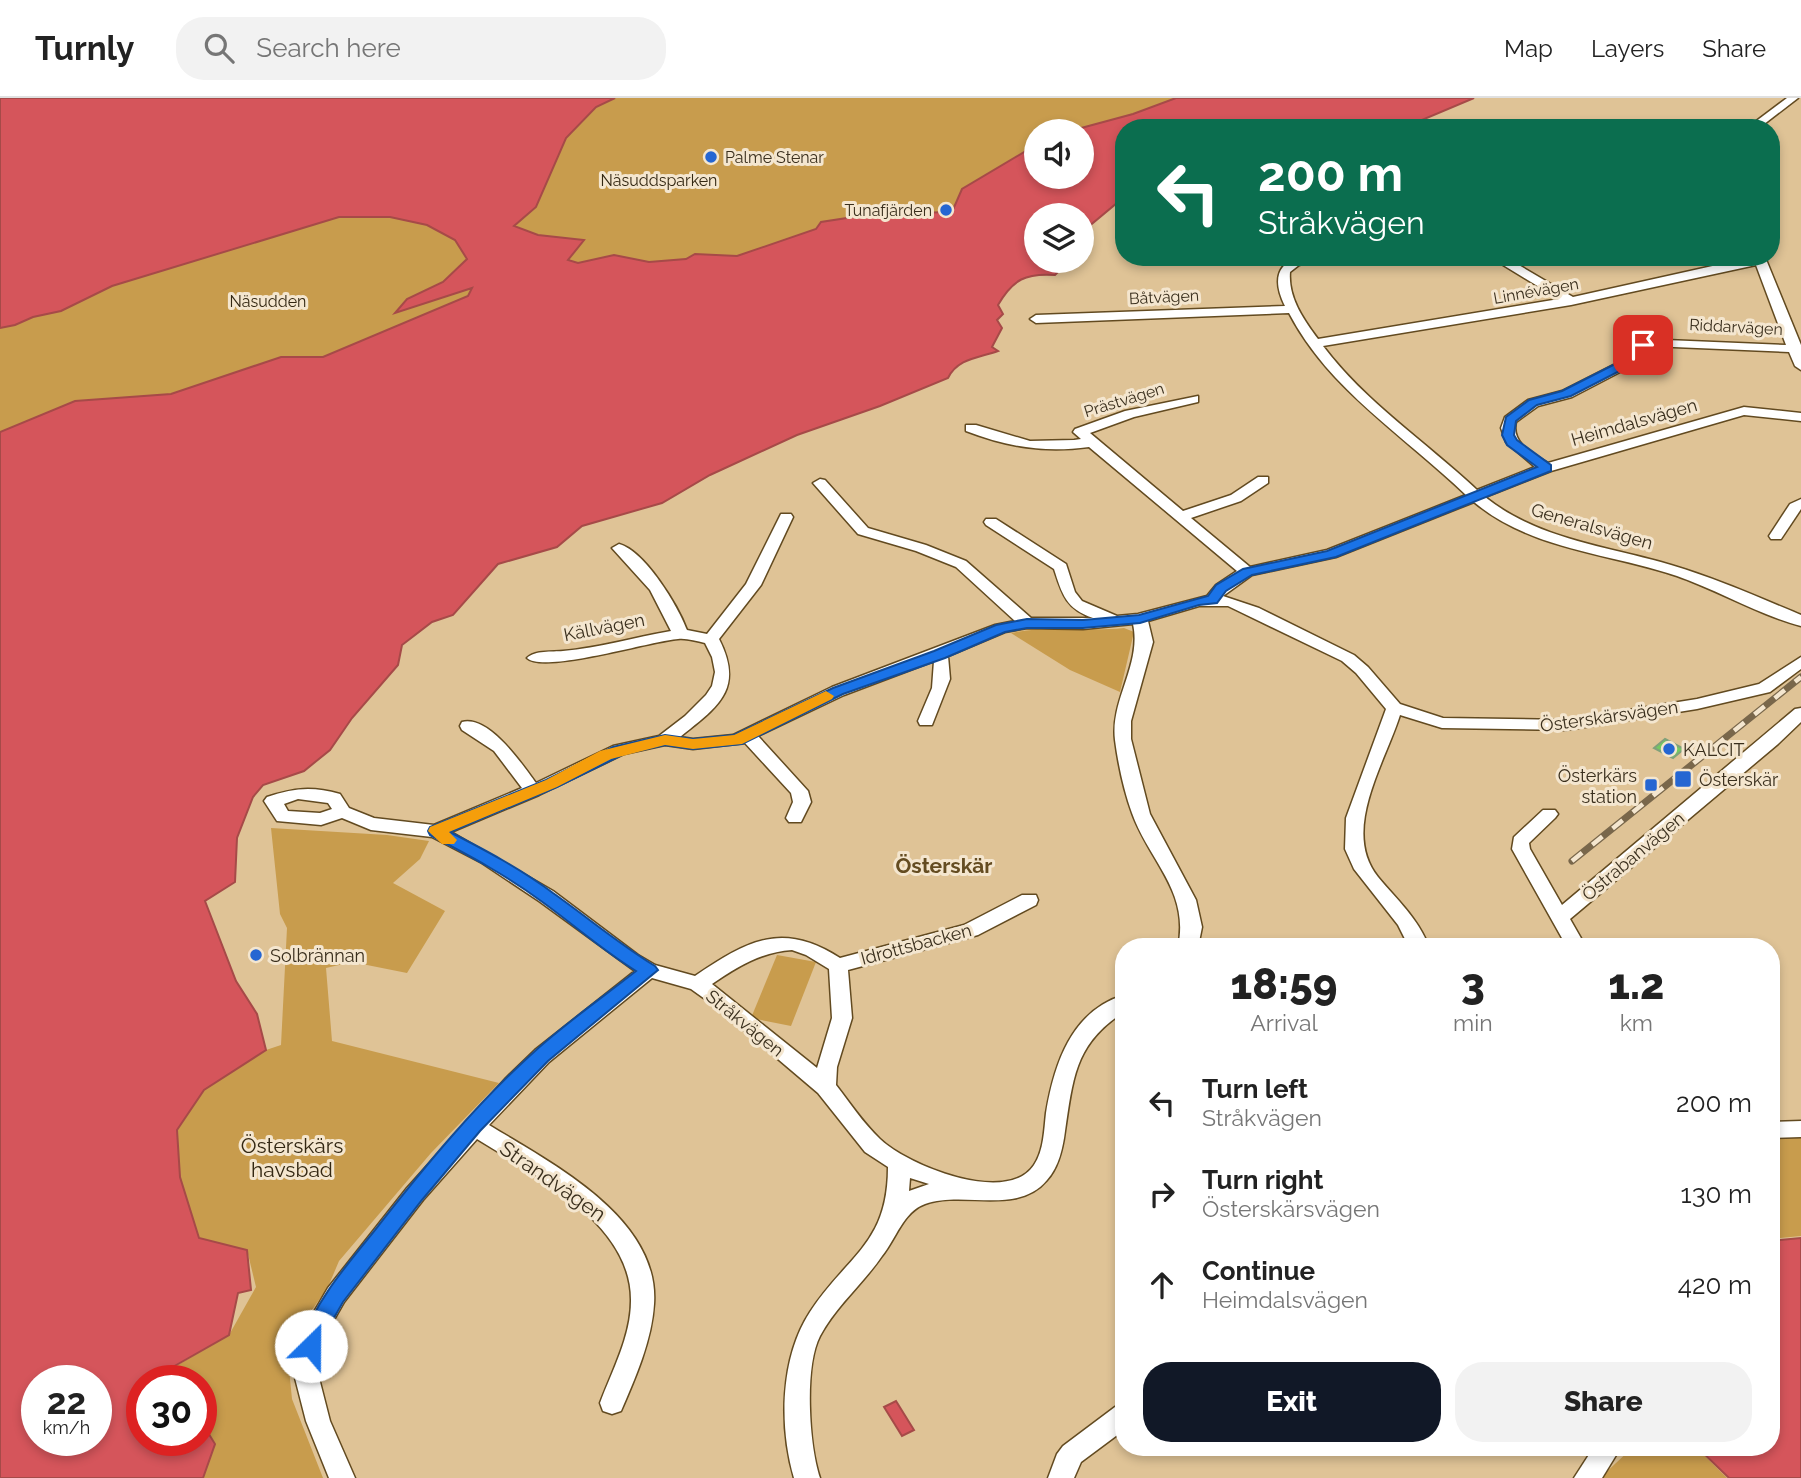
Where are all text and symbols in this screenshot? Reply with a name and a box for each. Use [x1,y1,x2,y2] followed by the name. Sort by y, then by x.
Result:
[176,17,666,80] search box
[35,29,134,68] text: Turnly
[200,29,238,67] icon: search
[256,33,401,63] text: Search here
[1504,34,1553,63] text: Map
[1591,34,1664,63] text: Layers
[1702,34,1766,63] text: Share
[1024,119,1094,273] map controls
[1024,119,1094,189] button: sound
[1258,145,1403,202] text: 200 m
[1143,147,1234,238] icon: left
[725,148,824,167] place label: Palme Stenar
[703,149,719,165] marker: Palme Stenar
[601,171,717,190] park label: Näsuddsparken
[844,201,932,220] place label: Tunafjärden
[938,202,954,218] marker: Tunafjärden
[1024,203,1094,273] button: layers
[1258,204,1425,241] text: Stråkvägen
[1492,274,1580,308] street label: Linnévägen
[1128,286,1200,308] street label: Båtvägen
[230,292,306,311] park label: Näsudden
[1613,315,1673,375] pin
[1689,315,1783,339] street label: Riddarvägen
[1624,326,1662,364] icon: arrive
[1082,379,1166,421] street label: Prästvägen
[1569,394,1699,450] street label: Heimdalsvägen
[1529,499,1655,553] street label: Generalsvägen
[562,609,646,645] street label: Källvägen
[1539,696,1679,736] street label: Österskärsvägen
[1683,739,1745,760] place label: KALCIT
[1661,741,1677,757] marker: KALCIT
[1558,765,1637,807] place label: Österkärs station
[1673,769,1693,789] marker: Österskär
[1699,769,1779,790] place label: Österskär
[1643,777,1659,793] marker: Österkärs station
[1578,807,1688,905] street label: Östrabanvägen
[896,853,992,878] district label: Österskär
[858,919,974,969] street label: Idrottsbacken
[270,945,365,966] place label: Solbrännan
[248,947,264,963] marker: Solbrännan
[1231,960,1338,1009] text: 18:59
[1461,960,1485,1009] text: 3
[1608,960,1664,1009] text: 1.2
[702,985,788,1061] street label: Stråkvägen
[1250,1009,1318,1036] text: Arrival
[1453,1009,1493,1036] text: min
[1620,1009,1653,1036] text: km
[1202,1074,1308,1104] text: Turn left
[1143,1084,1181,1122] icon: left
[1676,1088,1752,1118] text: 200 m
[1202,1104,1322,1131] text: Stråkvägen
[241,1133,343,1182] park label: Österskärs havsbad
[495,1135,611,1227] street label: Strandvägen
[1202,1165,1323,1195] text: Turn right
[1143,1175,1181,1213] icon: right
[1681,1179,1752,1209] text: 130 m
[1202,1195,1380,1222] text: Österskärsvägen
[1202,1256,1315,1286] text: Continue
[1143,1266,1181,1304] icon: ahead
[1678,1270,1752,1300] text: 420 m
[1202,1286,1368,1313] text: Heimdalsvägen
[274,1309,348,1383] position arrow
[1143,1362,1441,1442] button: Exit
[1455,1362,1752,1442] button: Share
[126,1365,217,1456] speed limit sign: 30
[47,1381,86,1422] text: 22
[43,1417,90,1438] text: km/h

